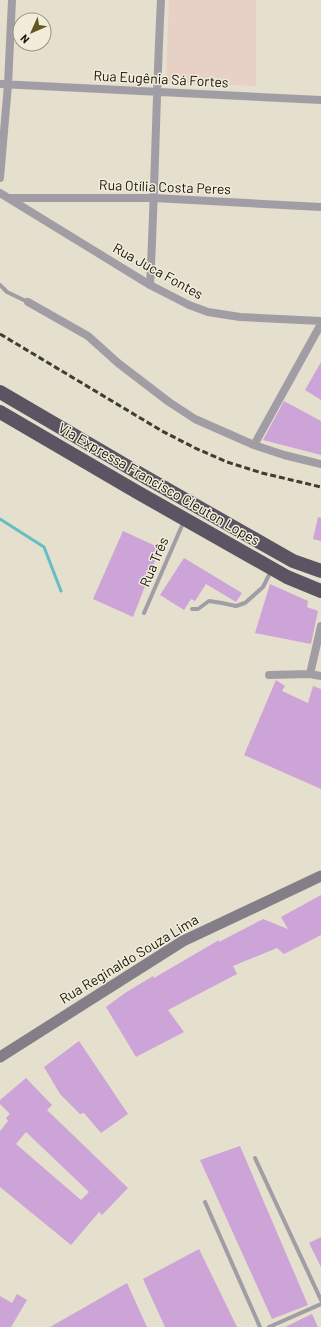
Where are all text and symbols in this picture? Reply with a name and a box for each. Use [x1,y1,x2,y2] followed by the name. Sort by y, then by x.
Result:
[12,12,52,52] north arrow
[17,32,32,47] text: N
[93,66,229,91] street label: Rua Eugênia Sá Fortes
[99,176,232,197] street label: Rua Otília Costa Peres
[110,239,206,302] street label: Rua Juca Fontes
[56,419,263,548] street label: Via Expressa Francisco Cleuton Lopes
[135,534,172,589] street label: Rua Três
[56,910,201,1007] street label: Rua Reginaldo Souza Lima

